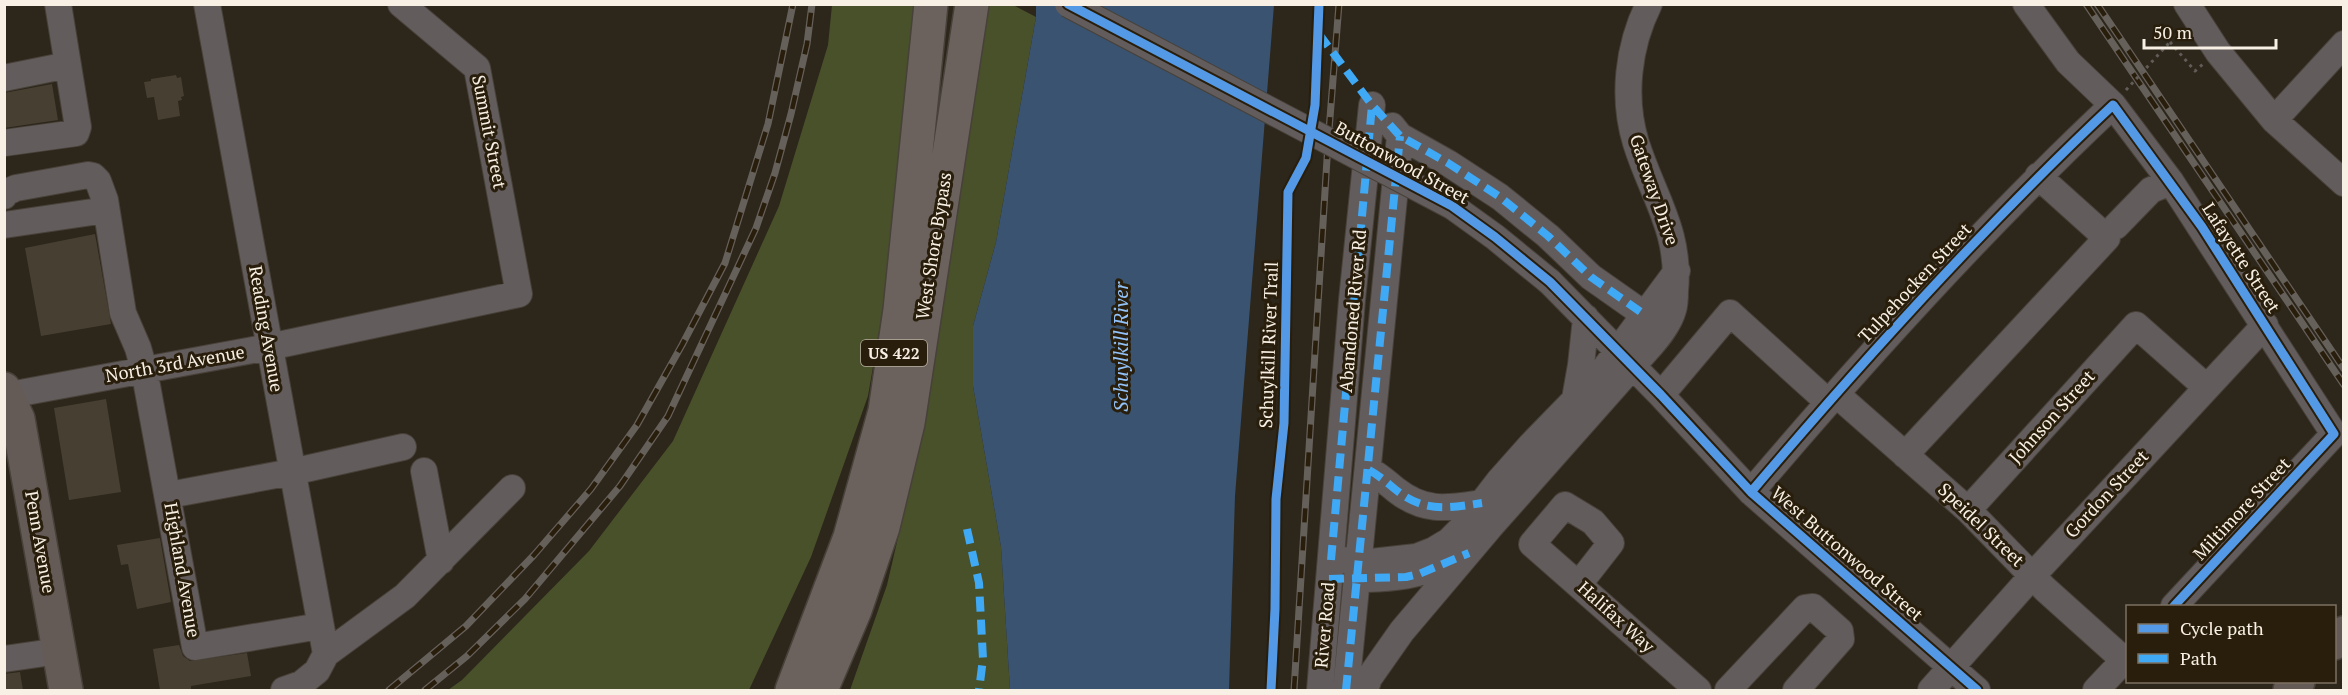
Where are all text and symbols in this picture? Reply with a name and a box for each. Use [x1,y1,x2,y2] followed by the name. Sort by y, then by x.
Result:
[2144,12,2276,50] scale bar
[2153,20,2193,44] text: 50 m
[467,73,513,191] street label: Summit Street
[1331,115,1474,209] street label: Buttonwood Street
[1625,131,1685,248] street label: Gateway Drive
[909,170,957,321] street label: West Shore Bypass
[2197,198,2287,317] street label: Lafayette Street
[1852,217,1976,347] street label: Tulpehocken Street
[1333,228,1371,393] street label: Abandoned River Rd
[1253,261,1283,429] street label: Schuylkill River Trail
[244,264,290,394] street label: Reading Avenue
[1107,281,1134,412] water label: Schuylkill River
[103,339,246,387] street label: North 3rd Avenue
[861,340,927,366] road number: US 422
[2003,364,2100,468] street label: Johnson Street
[2059,444,2154,543] street label: Gordon Street
[2187,451,2295,565] street label: Miltimore Street
[1933,477,2030,572] street label: Speidel Street
[1767,481,1929,626] street label: West Buttonwood Street
[20,489,62,595] street label: Penn Avenue
[159,500,207,639] street label: Highland Avenue
[1573,575,1661,658] street label: Halifax Way
[1308,581,1340,669] street label: River Road
[2126,605,2336,683] legend
[2180,616,2264,640] text: Cycle path
[2180,646,2217,670] text: Path

